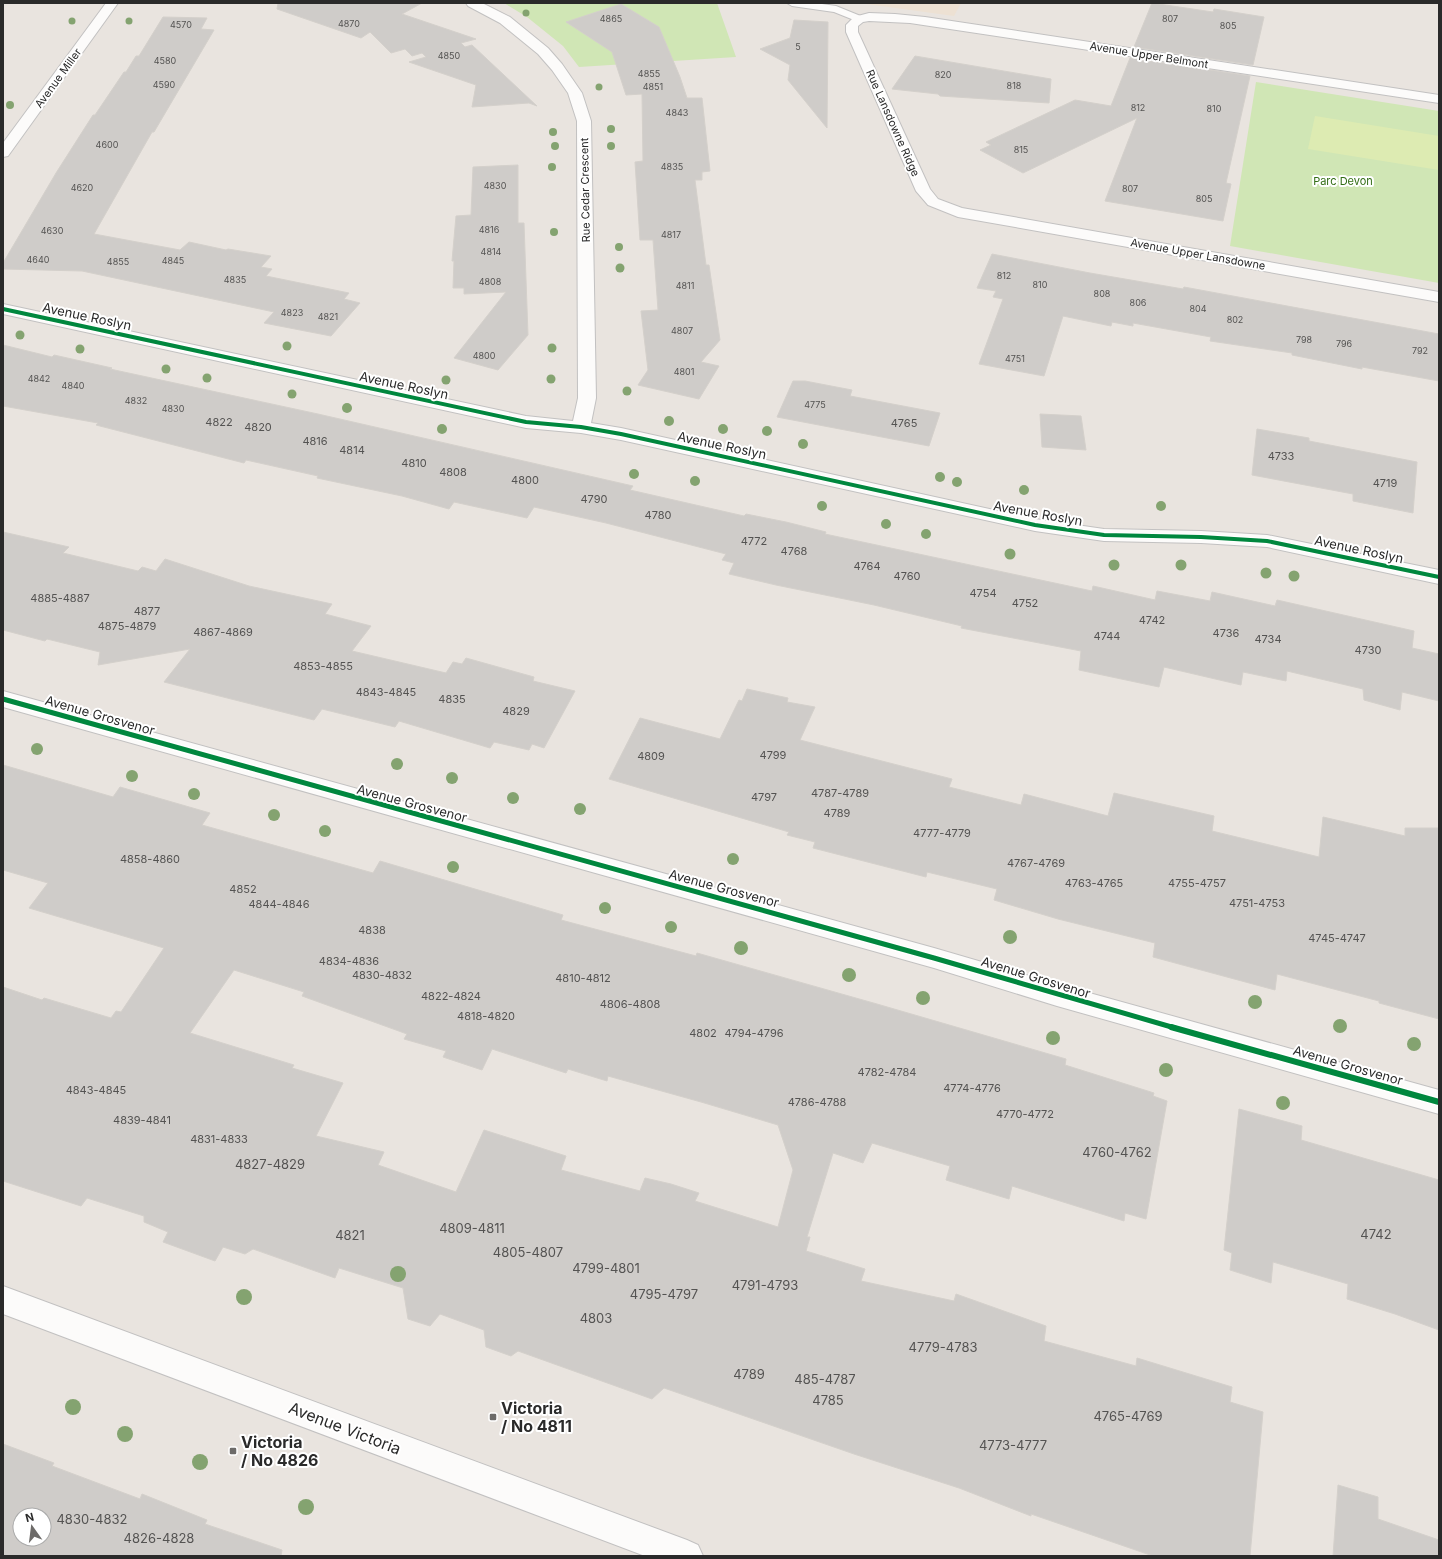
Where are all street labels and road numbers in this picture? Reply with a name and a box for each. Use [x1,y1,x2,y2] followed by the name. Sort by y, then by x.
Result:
[1089,39,1210,71] street label: Avenue Upper Belmont
[32,45,84,111] street label: Avenue Miller
[863,67,923,179] street label: Rue Lansdowne Ridge
[577,137,593,242] street label: Rue Cedar Crescent
[1129,235,1267,273] street label: Avenue Upper Lansdowne
[41,299,133,333] street label: Avenue Roslyn
[358,368,450,402] street label: Avenue Roslyn
[676,428,768,462] street label: Avenue Roslyn
[992,497,1084,529] street label: Avenue Roslyn
[1313,532,1405,566] street label: Avenue Roslyn
[43,692,157,738] street label: Avenue Grosvenor
[355,781,469,825] street label: Avenue Grosvenor
[667,866,781,910] street label: Avenue Grosvenor
[979,953,1093,1001] street label: Avenue Grosvenor
[1291,1042,1405,1088] street label: Avenue Grosvenor
[286,1397,404,1459] street label: Avenue Victoria

